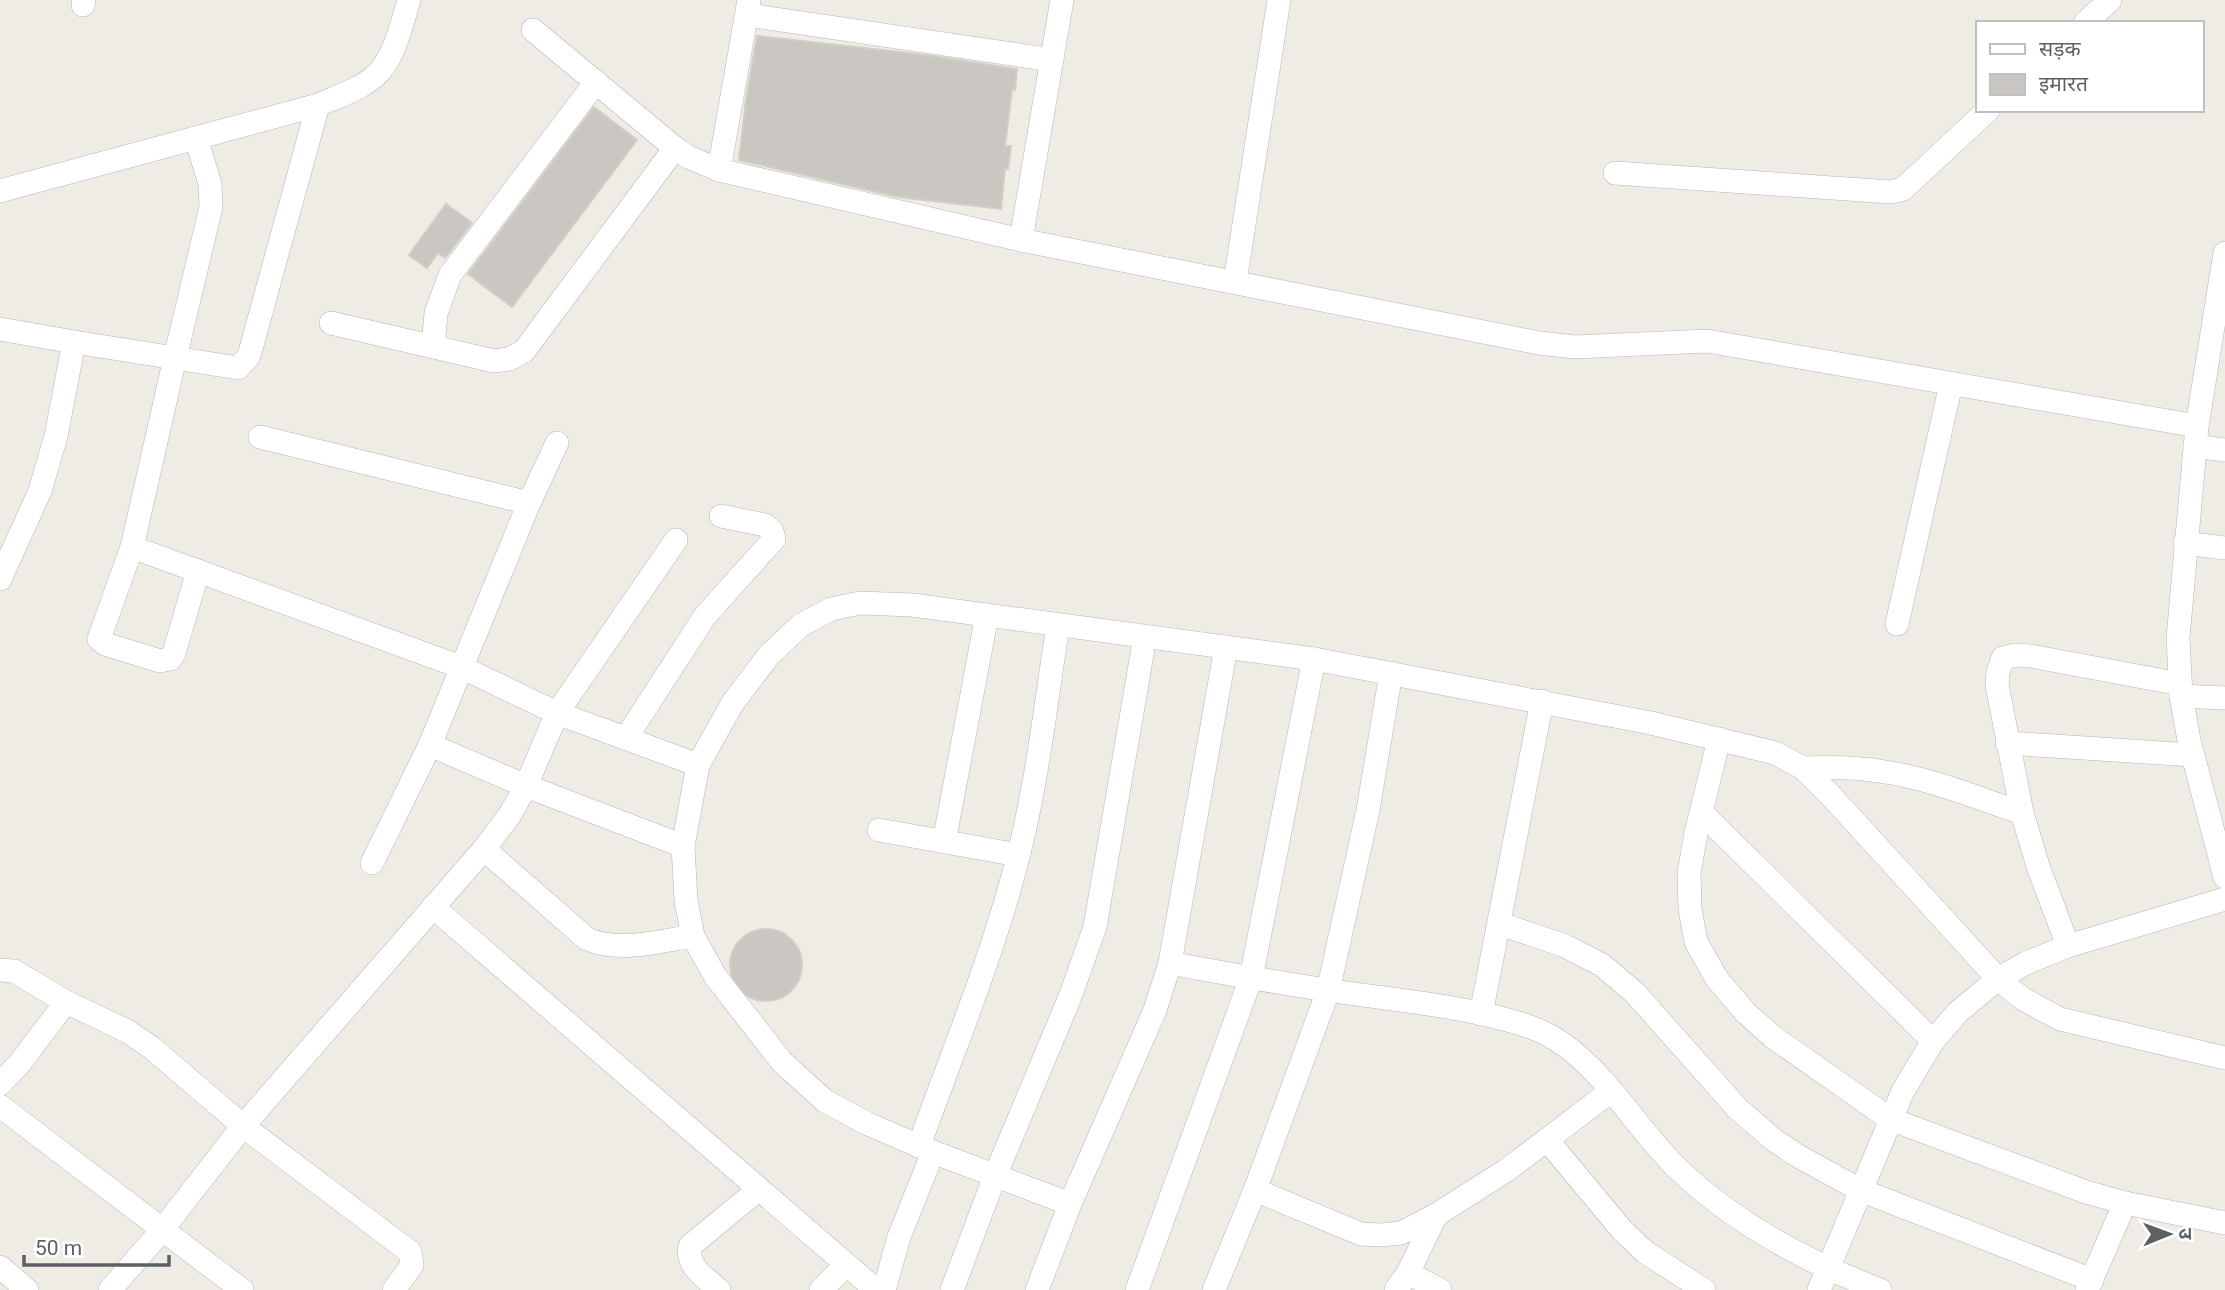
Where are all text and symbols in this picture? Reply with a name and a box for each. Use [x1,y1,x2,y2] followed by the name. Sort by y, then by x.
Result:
[1976,21,2204,112] legend
[2039,37,2081,61] text: सड़क
[2039,72,2089,96] text: इमारत
[2134,1199,2204,1269] north arrow
[24,1224,170,1268] scale bar
[2174,1228,2197,1240] text: उ
[35,1236,82,1260] text: 50 m

